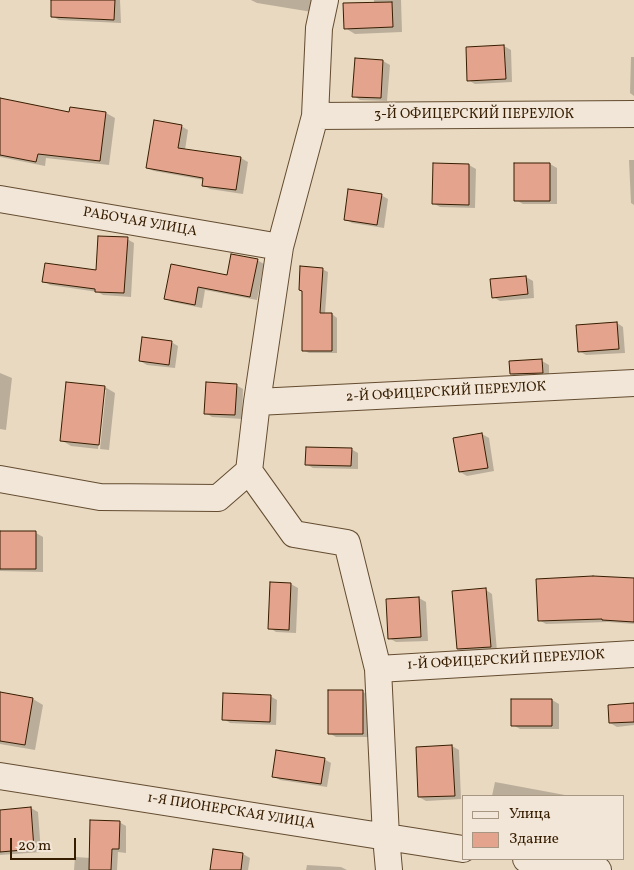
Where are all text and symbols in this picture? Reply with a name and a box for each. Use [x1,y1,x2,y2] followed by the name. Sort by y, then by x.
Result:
[374,107,574,123] street label: 3-Й ОФИЦЕРСКИЙ ПЕРЕУЛОК
[82,205,198,241] street label: РАБОЧАЯ УЛИЦА
[345,379,547,407] street label: 2-Й ОФИЦЕРСКИЙ ПЕРЕУЛОК
[407,647,605,675] street label: 1-Й ОФИЦЕРСКИЙ ПЕРЕУЛОК
[146,790,316,834] street label: 1-Я ПИОНЕРСКАЯ УЛИЦА
[462,795,624,860] legend
[509,804,551,825] text: Улица
[12,828,79,860] scale bar
[509,829,559,850] text: Здание
[18,836,51,857] text: 20 m

